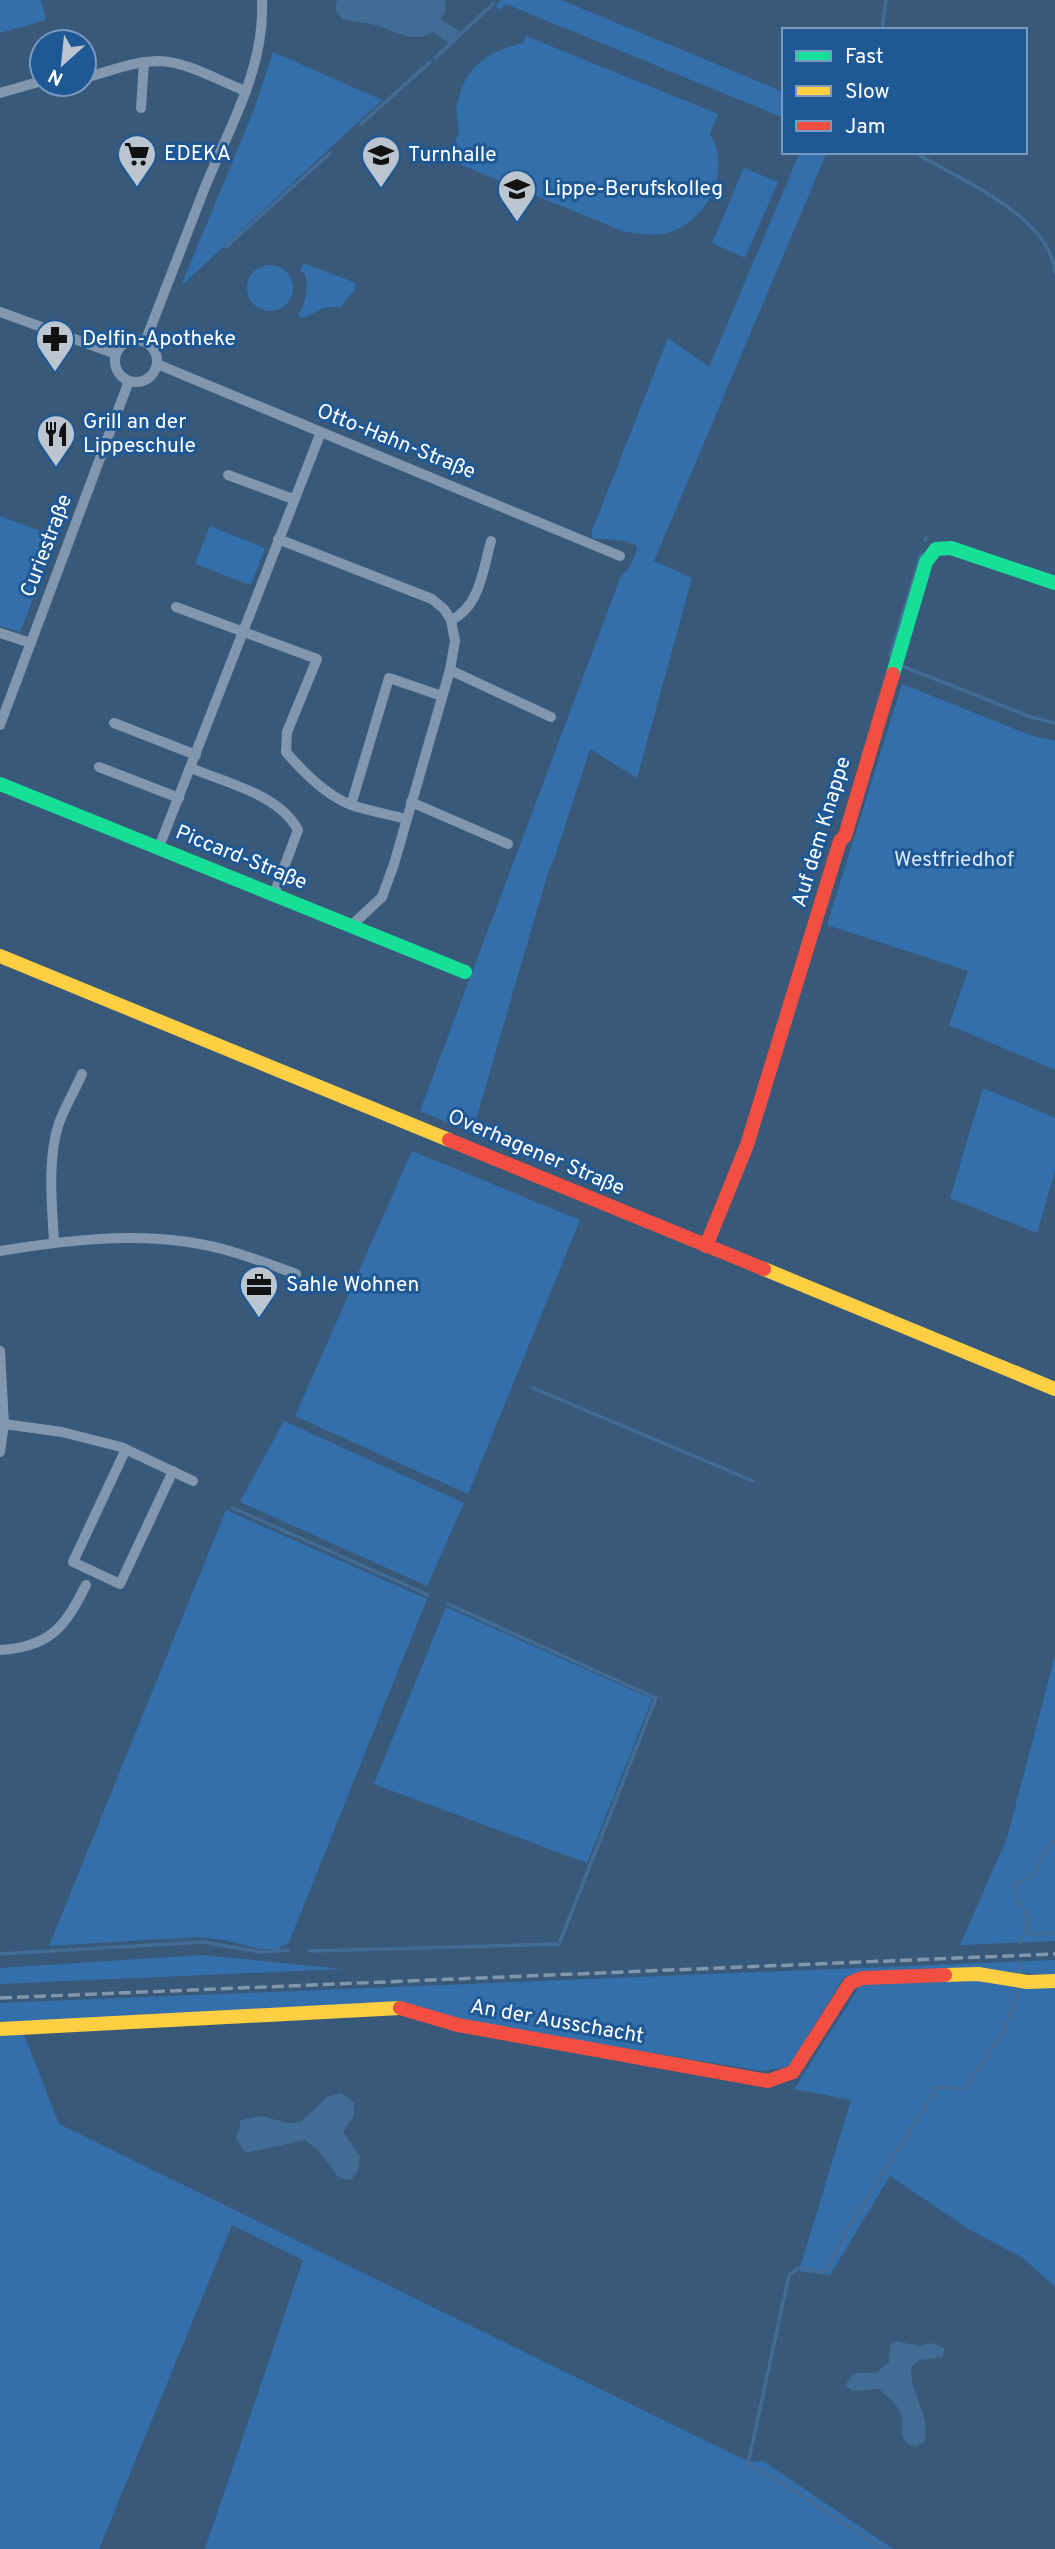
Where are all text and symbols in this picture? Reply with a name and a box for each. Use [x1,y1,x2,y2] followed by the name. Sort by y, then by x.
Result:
[28,28,98,98] north arrow
[782,28,1027,154] legend
[845,44,884,71] text: Fast
[45,63,68,90] text: N
[845,79,890,106] text: Slow
[845,114,886,141] text: Jam
[116,133,158,188] supermarket icon: EDEKA
[360,134,402,189] school or university icon: Turnhalle
[164,141,231,168] place label: EDEKA
[408,142,497,169] place label: Turnhalle
[496,168,538,223] school or university icon: Lippe-Berufskolleg
[544,176,723,203] place label: Lippe-Berufskolleg
[34,318,76,373] pharmacy icon: Delfin-Apotheke
[82,326,236,353] place label: Delfin-Apotheke
[313,398,479,486] street label: Otto-Hahn-Straße
[83,409,196,460] place label: Grill an der Lippeschule
[35,413,77,468] restaurant icon: Grill an der Lippeschule
[15,491,79,601] street label: Curiestraße
[786,753,858,911] street label: Auf dem Knappe
[171,819,311,897] street label: Piccard-Straße
[894,847,1014,874] park label: Westfriedhof
[443,1103,629,1203] street label: Overhagener Straße
[238,1264,280,1319] office icon: Sahle Wohnen
[286,1272,419,1299] place label: Sahle Wohnen
[468,1993,646,2051] street label: An der Ausschacht

